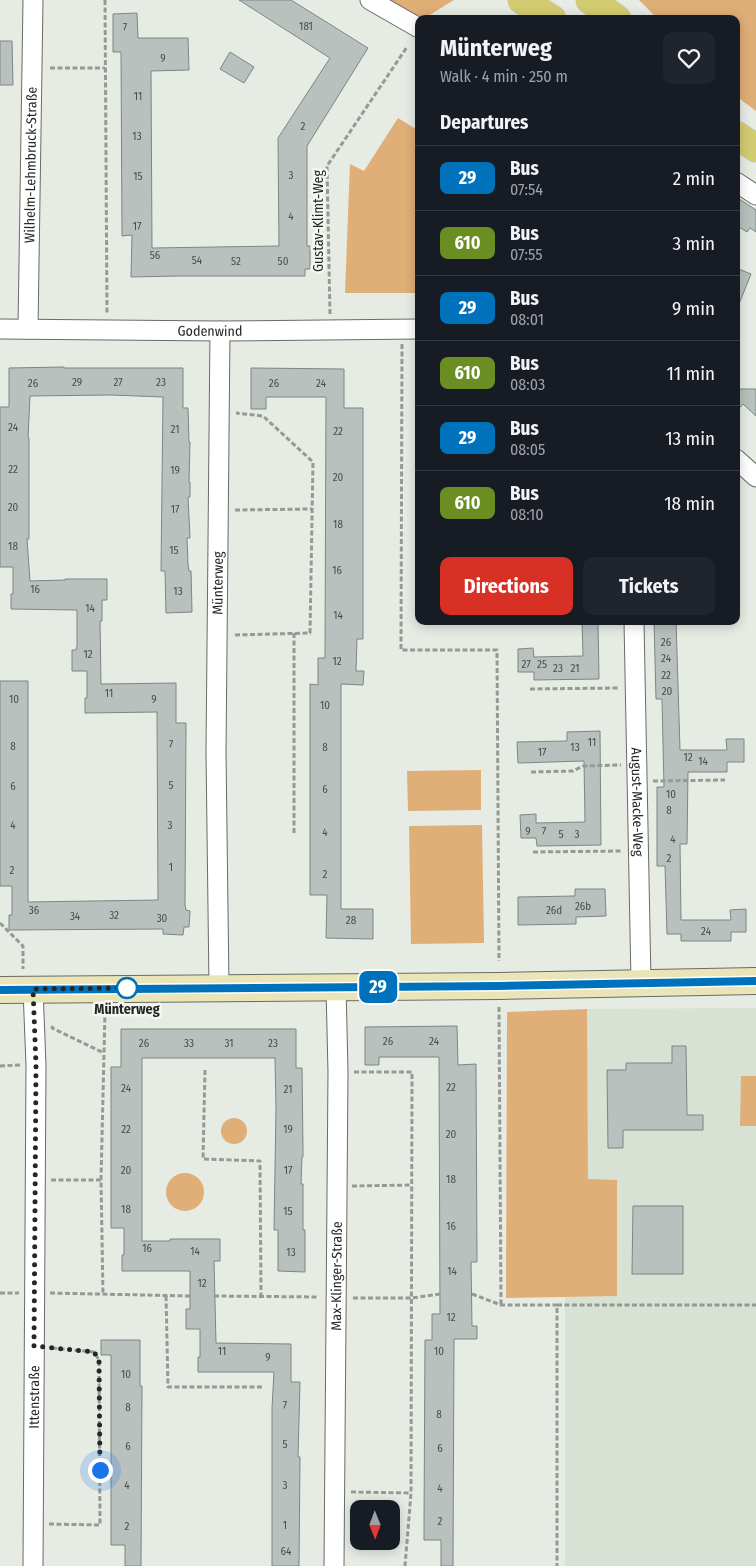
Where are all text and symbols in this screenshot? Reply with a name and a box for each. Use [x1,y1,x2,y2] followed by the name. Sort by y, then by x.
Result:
[299,20,313,33] house number: 181
[123,21,128,34] house number: 7
[663,32,715,84] button: heart
[440,34,552,62] text: Münterweg
[160,52,166,65] house number: 9
[440,67,568,86] text: Walk · 4 min · 250 m
[21,87,40,243] street label: Wilhelm-Lehmbruck-Straße
[134,90,142,103] house number: 11
[440,111,528,134] text: Departures
[301,120,306,133] house number: 2
[132,130,142,143] house number: 13
[510,157,539,180] text: Bus
[459,167,476,189] text: 29
[673,167,715,190] text: 2 min
[289,169,294,182] house number: 3
[133,170,143,183] house number: 15
[310,170,327,272] street label: Gustav-Klimt-Weg
[510,180,543,199] text: 07:54
[288,210,294,223] house number: 4
[133,220,142,233] house number: 17
[510,222,539,245] text: Bus
[455,232,480,254] text: 610
[673,232,715,255] text: 3 min
[510,245,543,264] text: 07:55
[150,249,161,262] house number: 56
[192,254,203,267] house number: 54
[231,255,241,268] house number: 52
[278,255,289,268] house number: 50
[510,287,539,310] text: Bus
[459,297,476,319] text: 29
[672,297,715,320] text: 9 min
[510,310,544,329] text: 08:01
[177,322,242,340] street label: Godenwind
[510,352,539,375] text: Bus
[455,362,480,384] text: 610
[667,362,715,385] text: 11 min
[510,375,545,394] text: 08:03
[72,376,82,389] house number: 29
[113,376,123,389] house number: 27
[156,376,166,389] house number: 23
[28,377,39,390] house number: 26
[269,377,280,390] house number: 26
[316,377,327,390] house number: 24
[510,417,539,440] text: Bus
[8,421,19,434] house number: 24
[171,423,179,436] house number: 21
[333,425,343,438] house number: 22
[459,427,476,449] text: 29
[665,427,715,450] text: 13 min
[510,440,545,459] text: 08:05
[8,463,18,476] house number: 22
[170,464,180,477] house number: 19
[333,471,344,484] house number: 20
[510,482,539,505] text: Bus
[455,492,480,514] text: 610
[664,492,715,515] text: 18 min
[8,501,19,514] house number: 20
[171,503,180,516] house number: 17
[510,505,544,524] text: 08:10
[333,518,343,531] house number: 18
[8,540,18,553] house number: 18
[169,544,179,557] house number: 15
[209,551,226,615] street label: Münterweg
[440,557,573,615] button: Directions
[583,557,715,615] button: Tickets
[332,564,342,577] house number: 16
[30,583,40,596] house number: 16
[173,585,183,598] house number: 13
[85,602,95,615] house number: 14
[333,609,343,622] house number: 14
[661,636,672,649] house number: 26
[83,648,93,661] house number: 12
[661,652,672,665] house number: 24
[332,655,342,668] house number: 12
[521,658,531,671] house number: 27
[537,658,547,671] house number: 25
[553,662,563,675] house number: 23
[571,662,579,675] house number: 21
[661,669,671,682] house number: 22
[662,685,673,698] house number: 20
[105,687,113,700] house number: 11
[9,693,19,706] house number: 10
[151,693,157,706] house number: 9
[320,699,330,712] house number: 10
[588,736,596,749] house number: 11
[169,738,174,751] house number: 7
[10,740,16,753] house number: 8
[322,741,328,754] house number: 8
[570,741,580,754] house number: 13
[538,746,547,759] house number: 17
[628,747,647,857] street label: August-Macke-Weg
[683,751,693,764] house number: 12
[698,755,708,768] house number: 14
[168,779,174,792] house number: 5
[10,780,16,793] house number: 6
[322,783,328,796] house number: 6
[666,788,676,801] house number: 10
[666,804,672,817] house number: 8
[10,819,16,832] house number: 4
[168,819,173,832] house number: 3
[525,825,531,838] house number: 9
[542,825,547,838] house number: 7
[322,826,328,839] house number: 4
[558,828,564,841] house number: 5
[575,828,580,841] house number: 3
[670,833,676,846] house number: 4
[667,852,672,865] house number: 2
[169,861,173,874] house number: 1
[10,864,15,877] house number: 2
[323,868,328,881] house number: 2
[575,900,591,913] house number: 26b
[29,904,40,917] house number: 36
[546,904,562,917] house number: 26d
[109,909,119,922] house number: 32
[70,910,81,923] house number: 34
[157,912,168,925] house number: 30
[346,914,357,927] house number: 28
[701,925,712,938] house number: 24
[356,971,400,1003] line badge: 29
[369,976,387,998] text: 29
[116,977,138,999] marker: Münterweg
[94,1001,160,1018] place label: Münterweg
[383,1035,394,1048] house number: 26
[429,1035,440,1048] house number: 24
[139,1037,150,1050] house number: 26
[184,1037,194,1050] house number: 33
[225,1037,234,1050] house number: 31
[268,1037,278,1050] house number: 23
[446,1081,456,1094] house number: 22
[121,1082,132,1095] house number: 24
[284,1083,292,1096] house number: 21
[121,1123,131,1136] house number: 22
[283,1123,293,1136] house number: 19
[446,1128,457,1141] house number: 20
[121,1164,132,1177] house number: 20
[284,1164,293,1177] house number: 17
[446,1173,456,1186] house number: 18
[121,1203,131,1216] house number: 18
[283,1205,293,1218] house number: 15
[446,1220,456,1233] house number: 16
[327,1221,345,1331] street label: Max-Klinger-Straße
[142,1242,152,1255] house number: 16
[190,1245,200,1258] house number: 14
[286,1246,296,1259] house number: 13
[447,1265,457,1278] house number: 14
[197,1277,207,1290] house number: 12
[446,1311,456,1324] house number: 12
[218,1345,226,1358] house number: 11
[434,1345,444,1358] house number: 10
[265,1351,271,1364] house number: 9
[25,1365,43,1429] street label: Ittenstraße
[121,1368,131,1381] house number: 10
[283,1399,288,1412] house number: 7
[125,1401,131,1414] house number: 8
[436,1408,442,1421] house number: 8
[282,1438,288,1451] house number: 5
[125,1440,131,1453] house number: 6
[437,1442,443,1455] house number: 6
[88,1458,113,1483] your location
[124,1479,130,1492] house number: 4
[283,1479,288,1492] house number: 3
[437,1482,443,1495] house number: 4
[350,1500,400,1550] north arrow
[350,1500,400,1550] map controls
[438,1515,443,1528] house number: 2
[283,1519,287,1532] house number: 1
[125,1520,130,1533] house number: 2
[281,1545,292,1558] house number: 64

